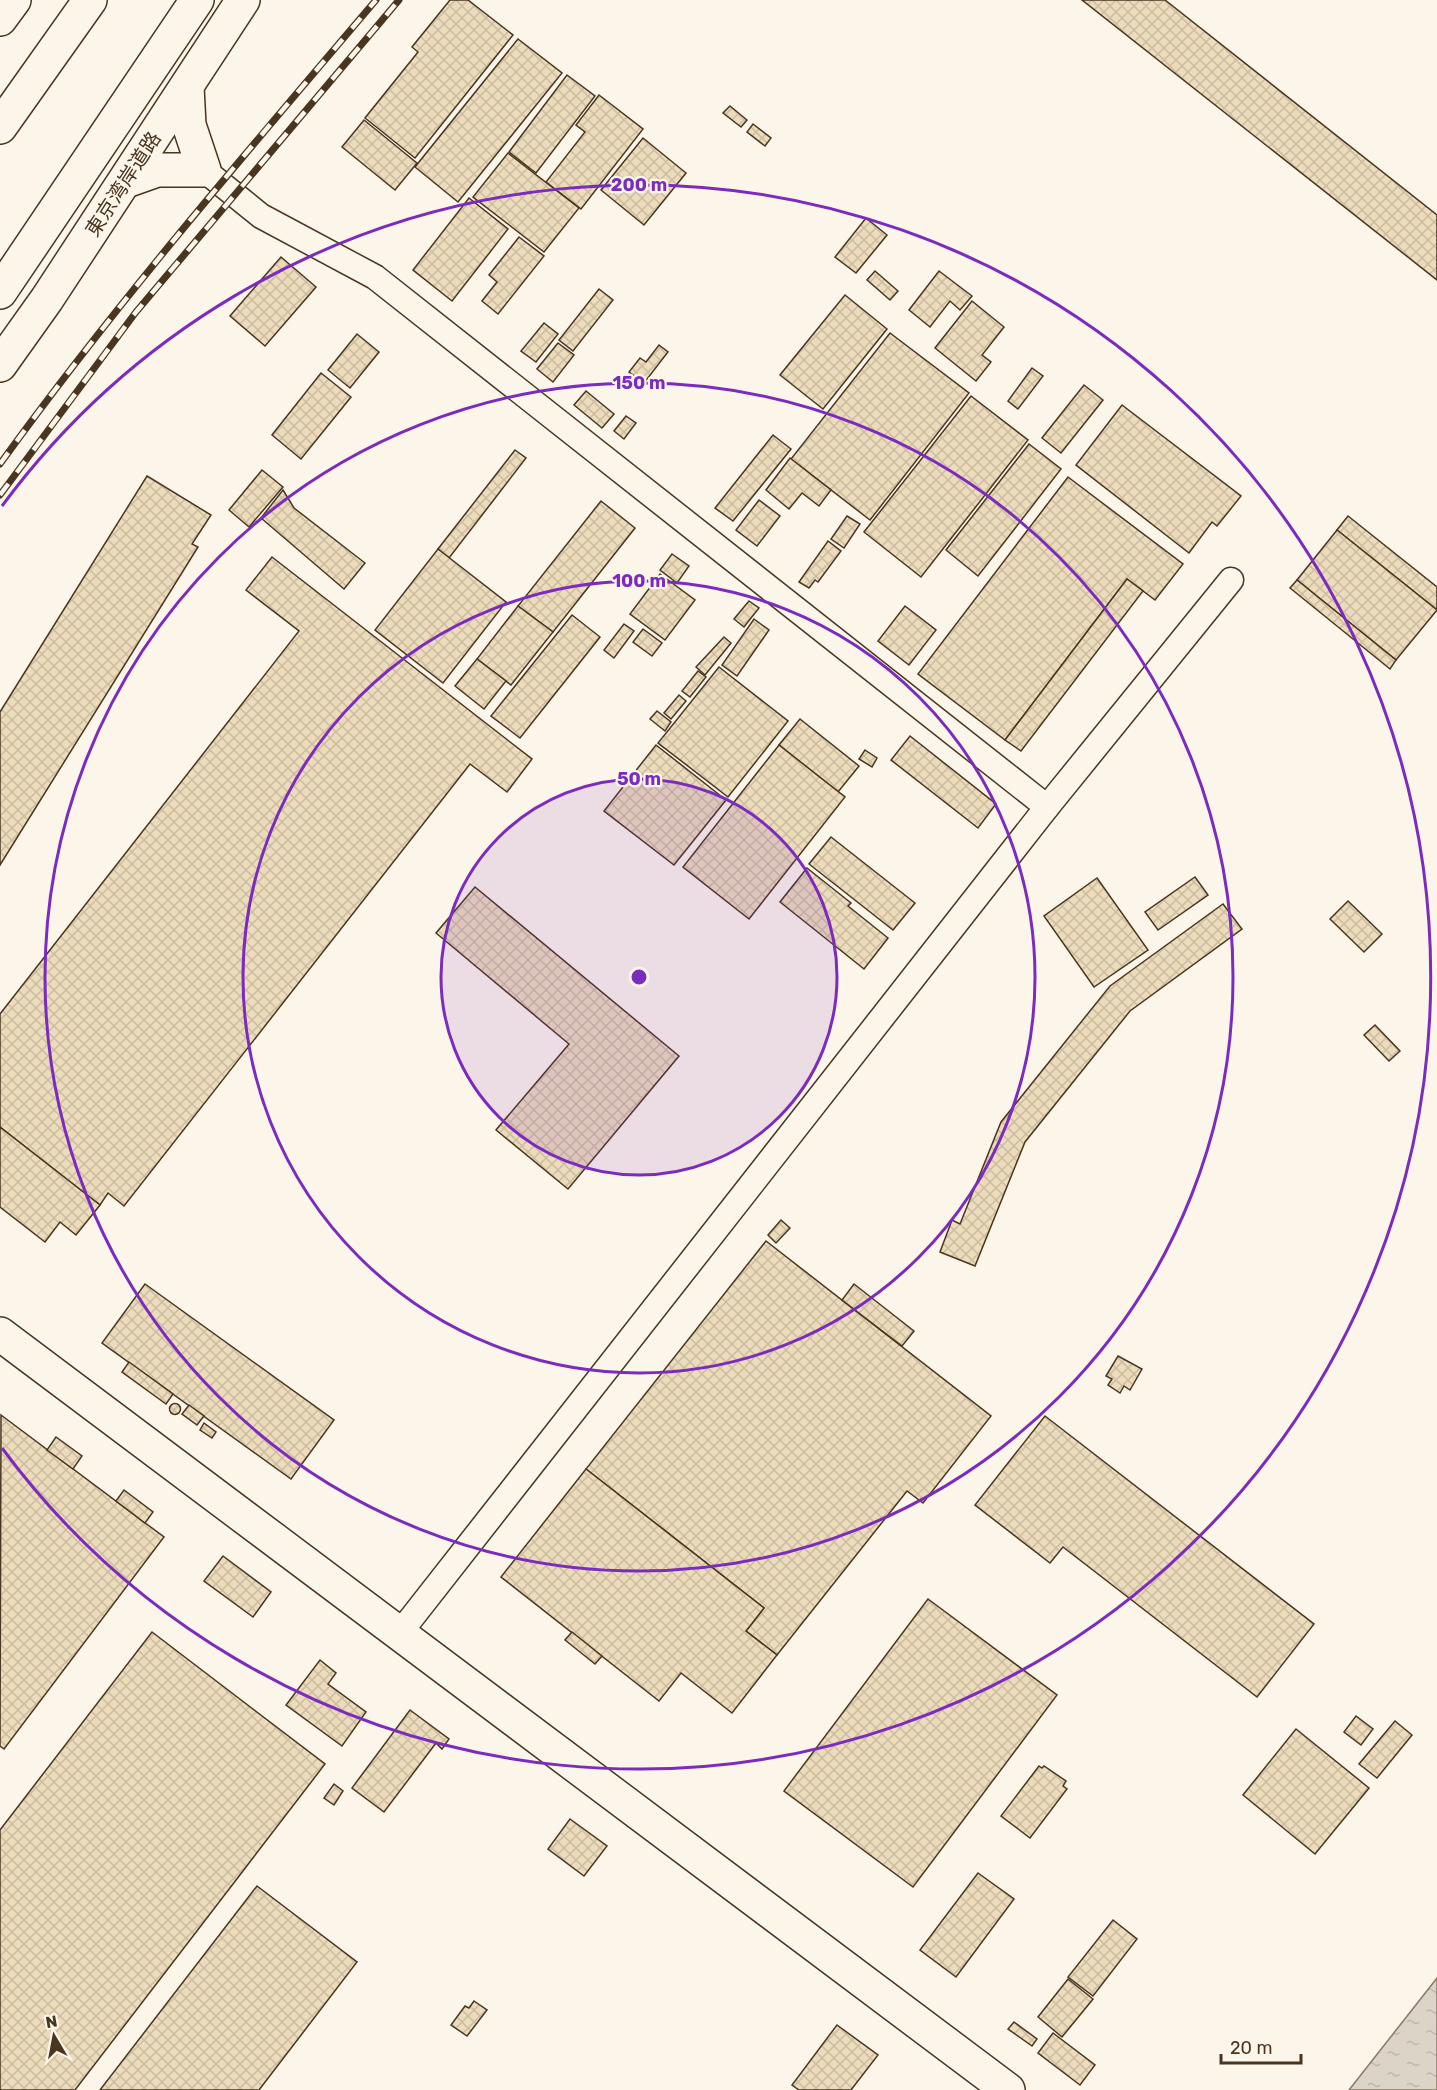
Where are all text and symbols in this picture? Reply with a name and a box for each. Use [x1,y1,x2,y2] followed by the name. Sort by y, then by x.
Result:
[80,127,166,241] street label: 東京湾岸道路
[611,174,667,196] text: 200 m
[612,372,666,394] text: 150 m
[612,570,666,592] text: 100 m
[617,768,661,790] text: 50 m
[629,967,649,987] centre of rings
[24,2006,84,2066] north arrow
[44,2011,59,2032] text: N
[1221,2027,1300,2065] scale bar
[1230,2037,1272,2059] text: 20 m

